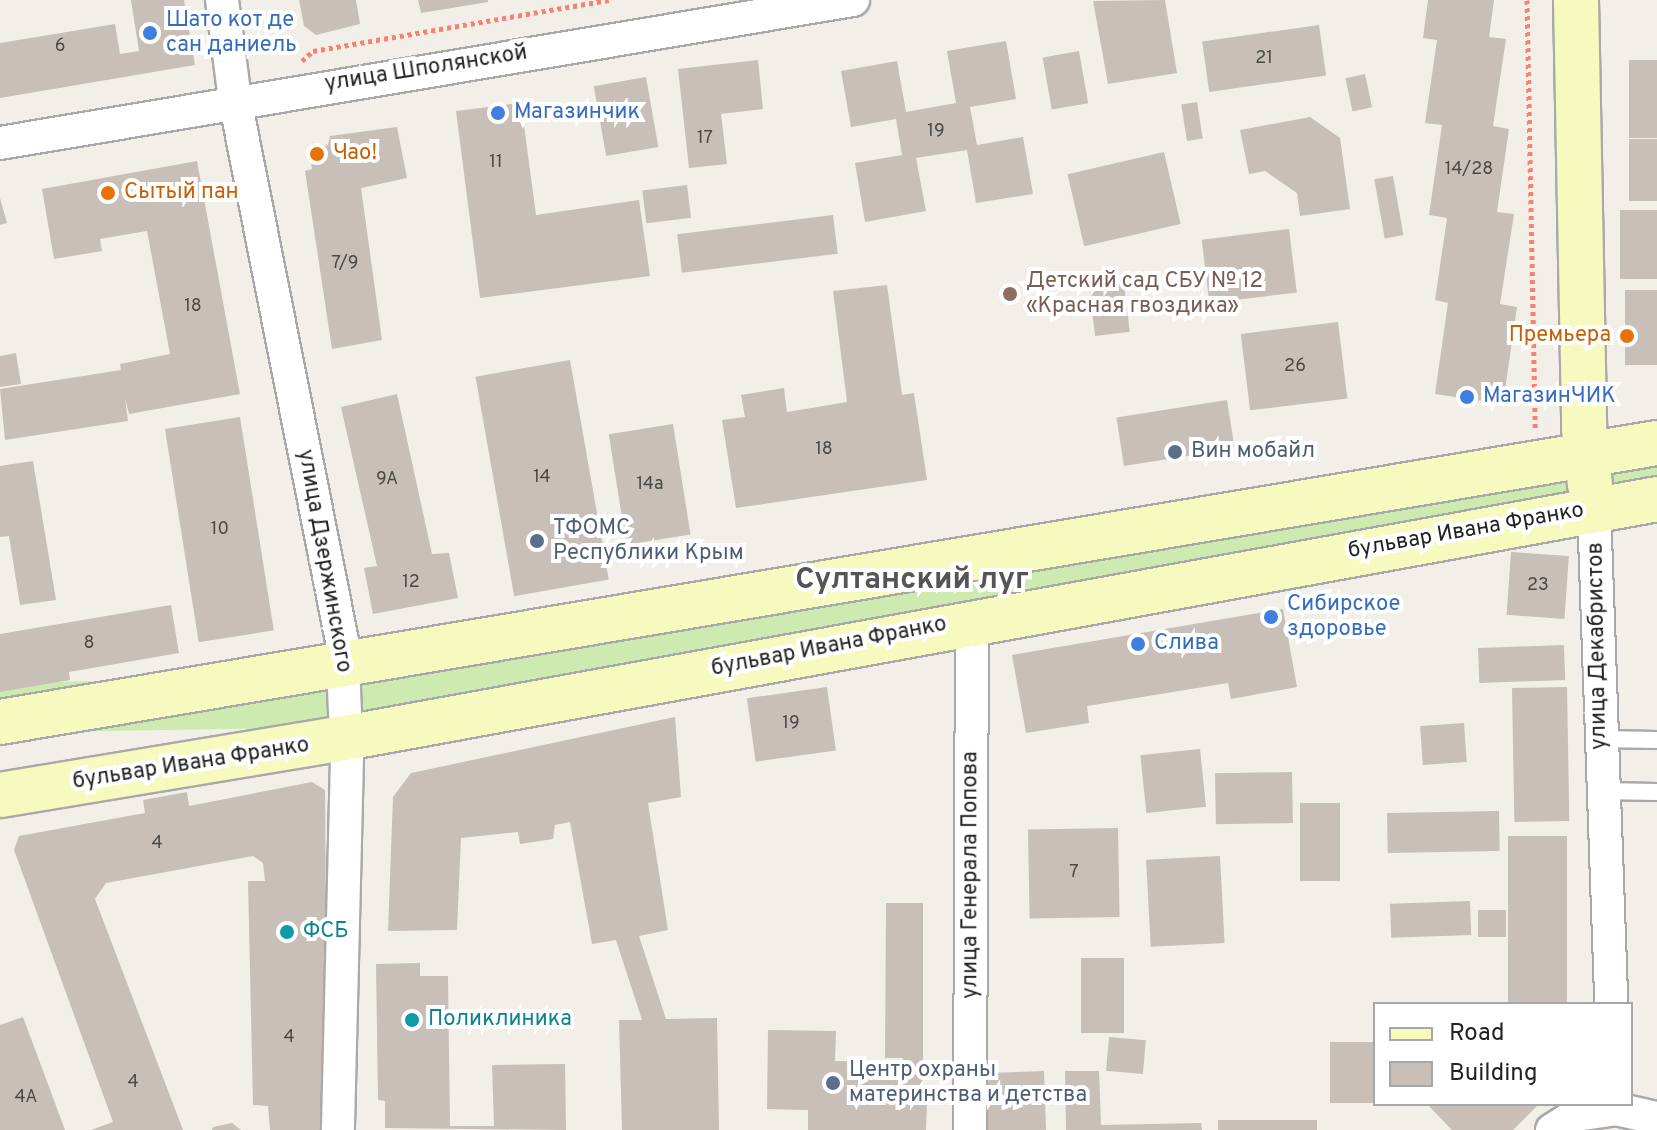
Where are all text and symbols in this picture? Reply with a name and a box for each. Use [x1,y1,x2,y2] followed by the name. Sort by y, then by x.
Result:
[166,7,297,58] place label: Шато кот де сан даниель
[141,24,159,42] marker: Шато кот де сан даниель
[55,36,65,58] house number: 6
[323,40,529,98] street label: улица Шполянской
[1255,48,1273,70] house number: 21
[514,100,640,126] place label: Магазинчик
[489,104,507,122] marker: Магазинчик
[927,121,945,143] house number: 19
[697,128,713,150] house number: 17
[333,141,377,167] place label: Чао!
[308,145,326,163] marker: Чао!
[489,152,503,174] house number: 11
[1445,159,1493,181] house number: 14/28
[124,180,239,206] place label: Сытый пан
[99,184,117,202] marker: Сытый пан
[332,253,358,275] house number: 7/9
[1026,268,1264,320] place label: Детский сад СБУ № 12 «Красная гвоздика»
[1001,285,1019,303] marker: Детский сад СБУ № 12 «Красная гвоздика»
[184,296,202,318] house number: 18
[1509,323,1611,349] place label: Премьера
[1618,327,1636,345] marker: Премьера
[1284,356,1306,378] house number: 26
[1483,384,1616,410] place label: МагазинЧИК
[1458,388,1476,406] marker: МагазинЧИК
[815,439,833,461] house number: 18
[1191,439,1315,465] place label: Вин мобайл
[1166,443,1184,461] marker: Вин мобайл
[291,447,357,675] street label: улица Дзержинского
[533,467,551,489] house number: 14
[376,469,398,491] house number: 9А
[637,474,663,496] house number: 14а
[1346,497,1586,565] street label: бульвар Ивана Франко
[553,515,744,566] place label: ТФОМС Республики Крым
[211,519,229,541] house number: 10
[528,532,546,550] marker: ТФОМС Республики Крым
[1583,542,1613,750] street label: улица Декабристов
[795,563,1029,599] district label: Султанский луг
[402,572,420,594] house number: 12
[1527,575,1549,597] house number: 23
[1287,591,1400,642] place label: Сибирское здоровье
[1262,608,1280,626] marker: Сибирское здоровье
[709,611,949,683] street label: бульвар Ивана Франко
[1154,631,1219,657] place label: Слива
[84,633,94,655] house number: 8
[1129,635,1147,653] marker: Слива
[782,713,800,735] house number: 19
[71,732,311,796] street label: бульвар Ивана Франко
[958,751,984,999] street label: улица Генерала Попова
[151,833,163,855] house number: 4
[1069,862,1079,884] house number: 7
[303,919,349,945] place label: ФСБ
[278,923,296,941] marker: ФСБ
[1373,1002,1633,1106] legend
[428,1007,572,1033] place label: Поликлиника
[403,1011,421,1029] marker: Поликлиника
[1449,1019,1505,1049] text: Road
[283,1027,295,1049] house number: 4
[849,1057,1087,1108] place label: Центр охраны материнства и детства
[1449,1059,1538,1089] text: Building
[127,1072,139,1094] house number: 4
[824,1074,842,1092] marker: Центр охраны материнства и детства
[14,1087,38,1109] house number: 4А

